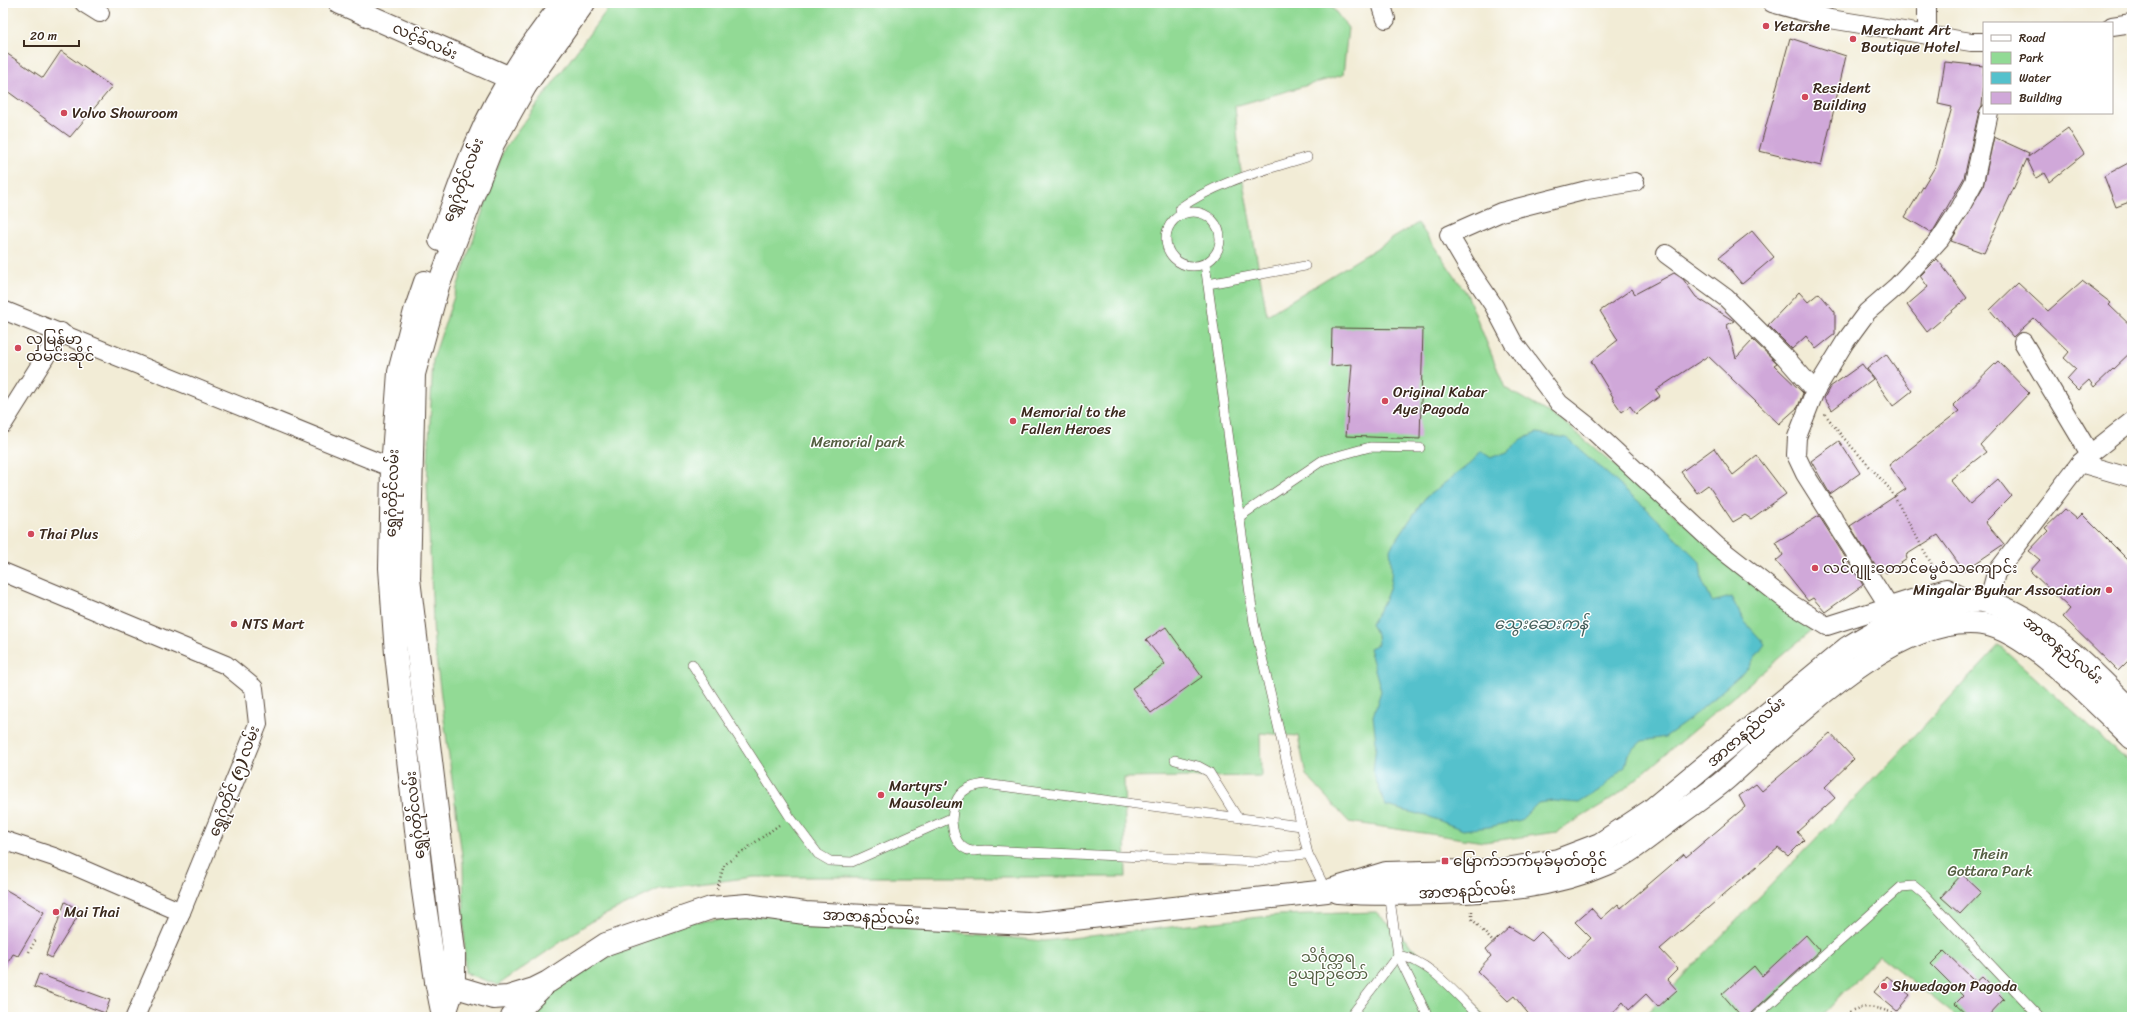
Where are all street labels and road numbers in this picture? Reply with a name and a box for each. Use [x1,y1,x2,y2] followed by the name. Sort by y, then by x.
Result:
[388,15,462,67] street label: လင့်ခ်လမ်း
[435,134,491,226] street label: ရွှေဂုံတိုင်လမ်း
[377,448,407,538] street label: ရွှေဂုံတိုင်လမ်း
[2017,609,2109,691] street label: အာဇာနည်လမ်း
[1701,690,1791,774] street label: အာဇာနည်လမ်း
[201,722,267,840] street label: ရွှေဂုံတိုင် (၅) လမ်း
[397,770,433,860] street label: ရွှေဂုံတိုင်လမ်း
[1418,875,1516,907] street label: အာဇာနည်လမ်း
[822,901,920,933] street label: အာဇာနည်လမ်း

